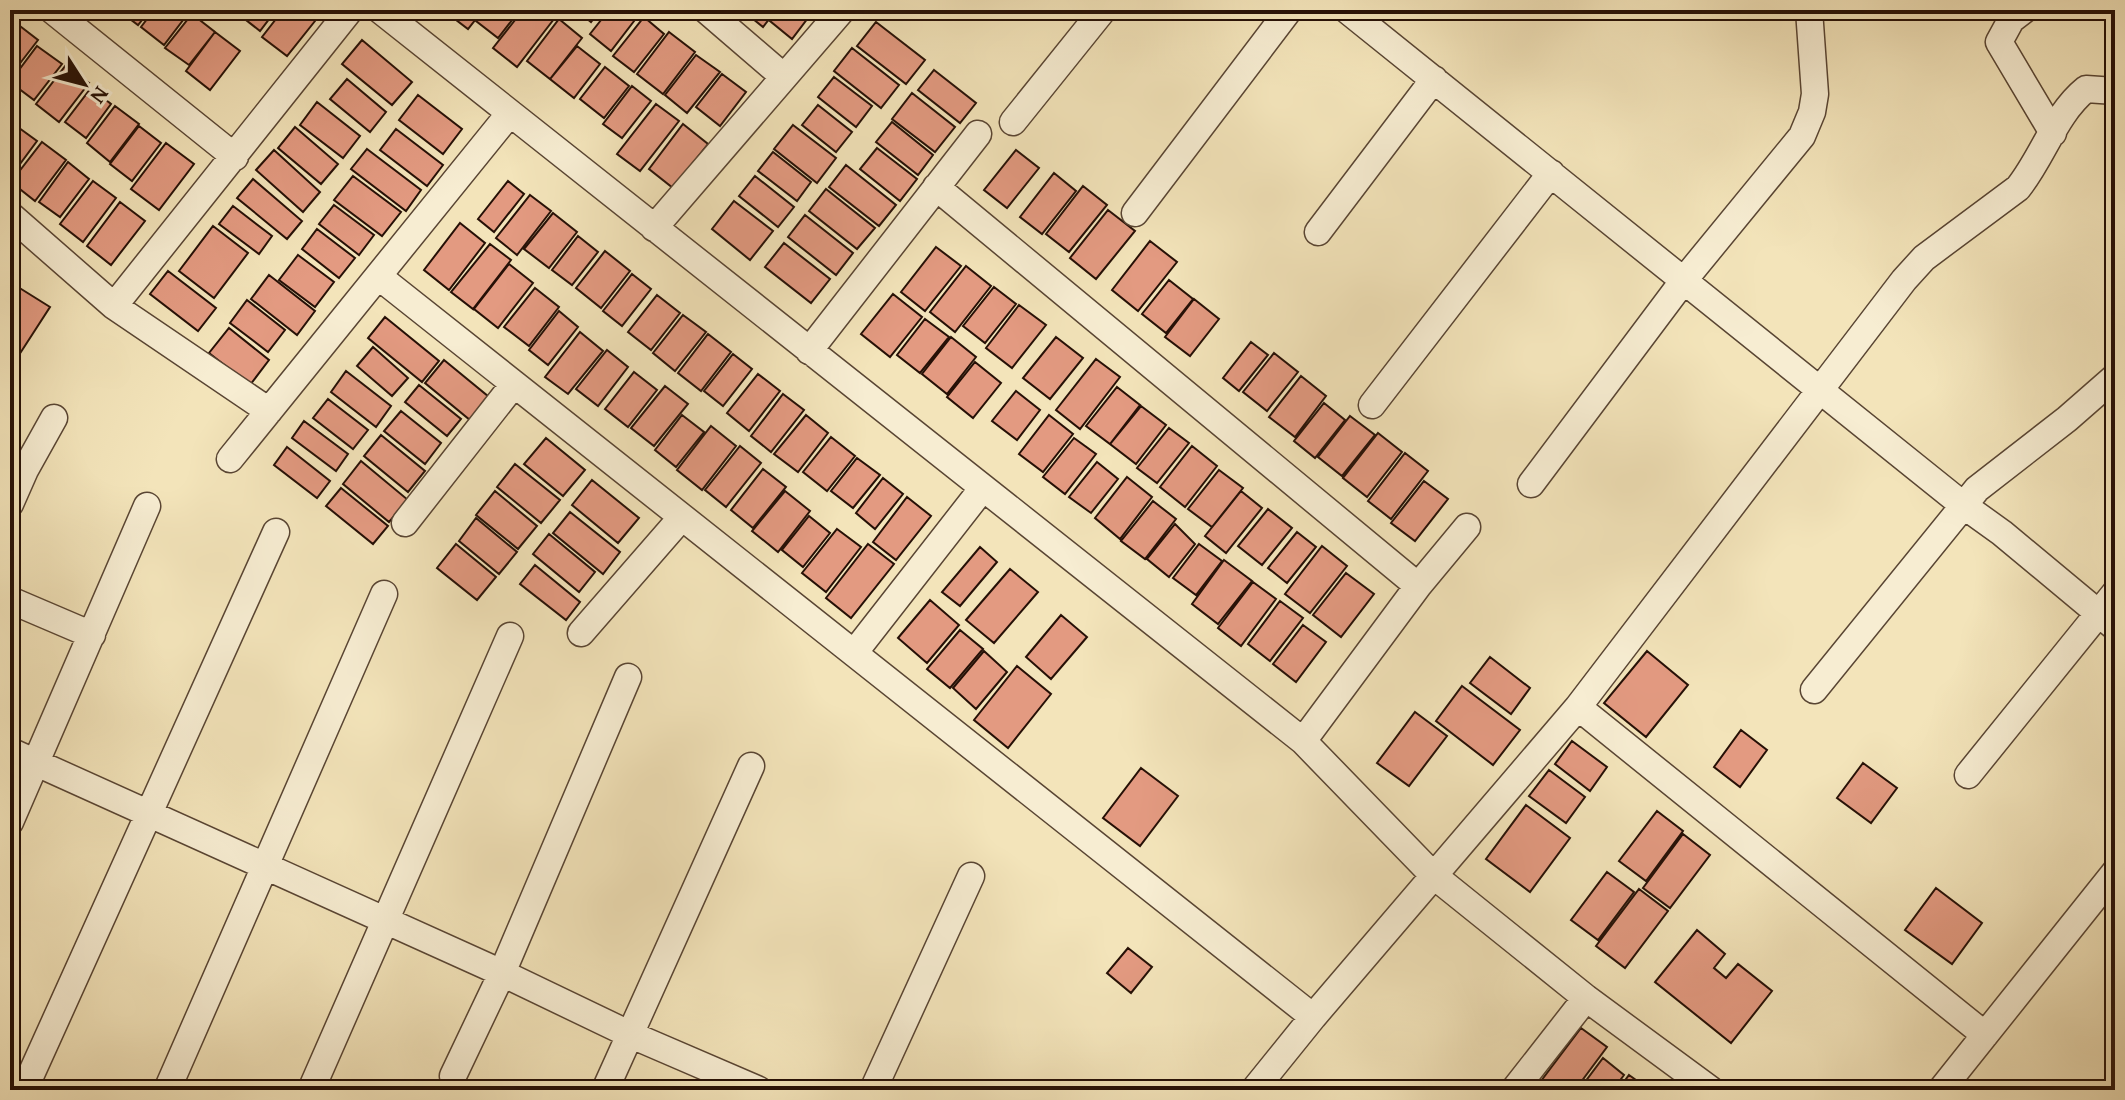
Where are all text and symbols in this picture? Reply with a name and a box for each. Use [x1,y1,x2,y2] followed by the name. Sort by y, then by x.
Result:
[44,44,124,124] north arrow
[83,80,117,111] text: N

